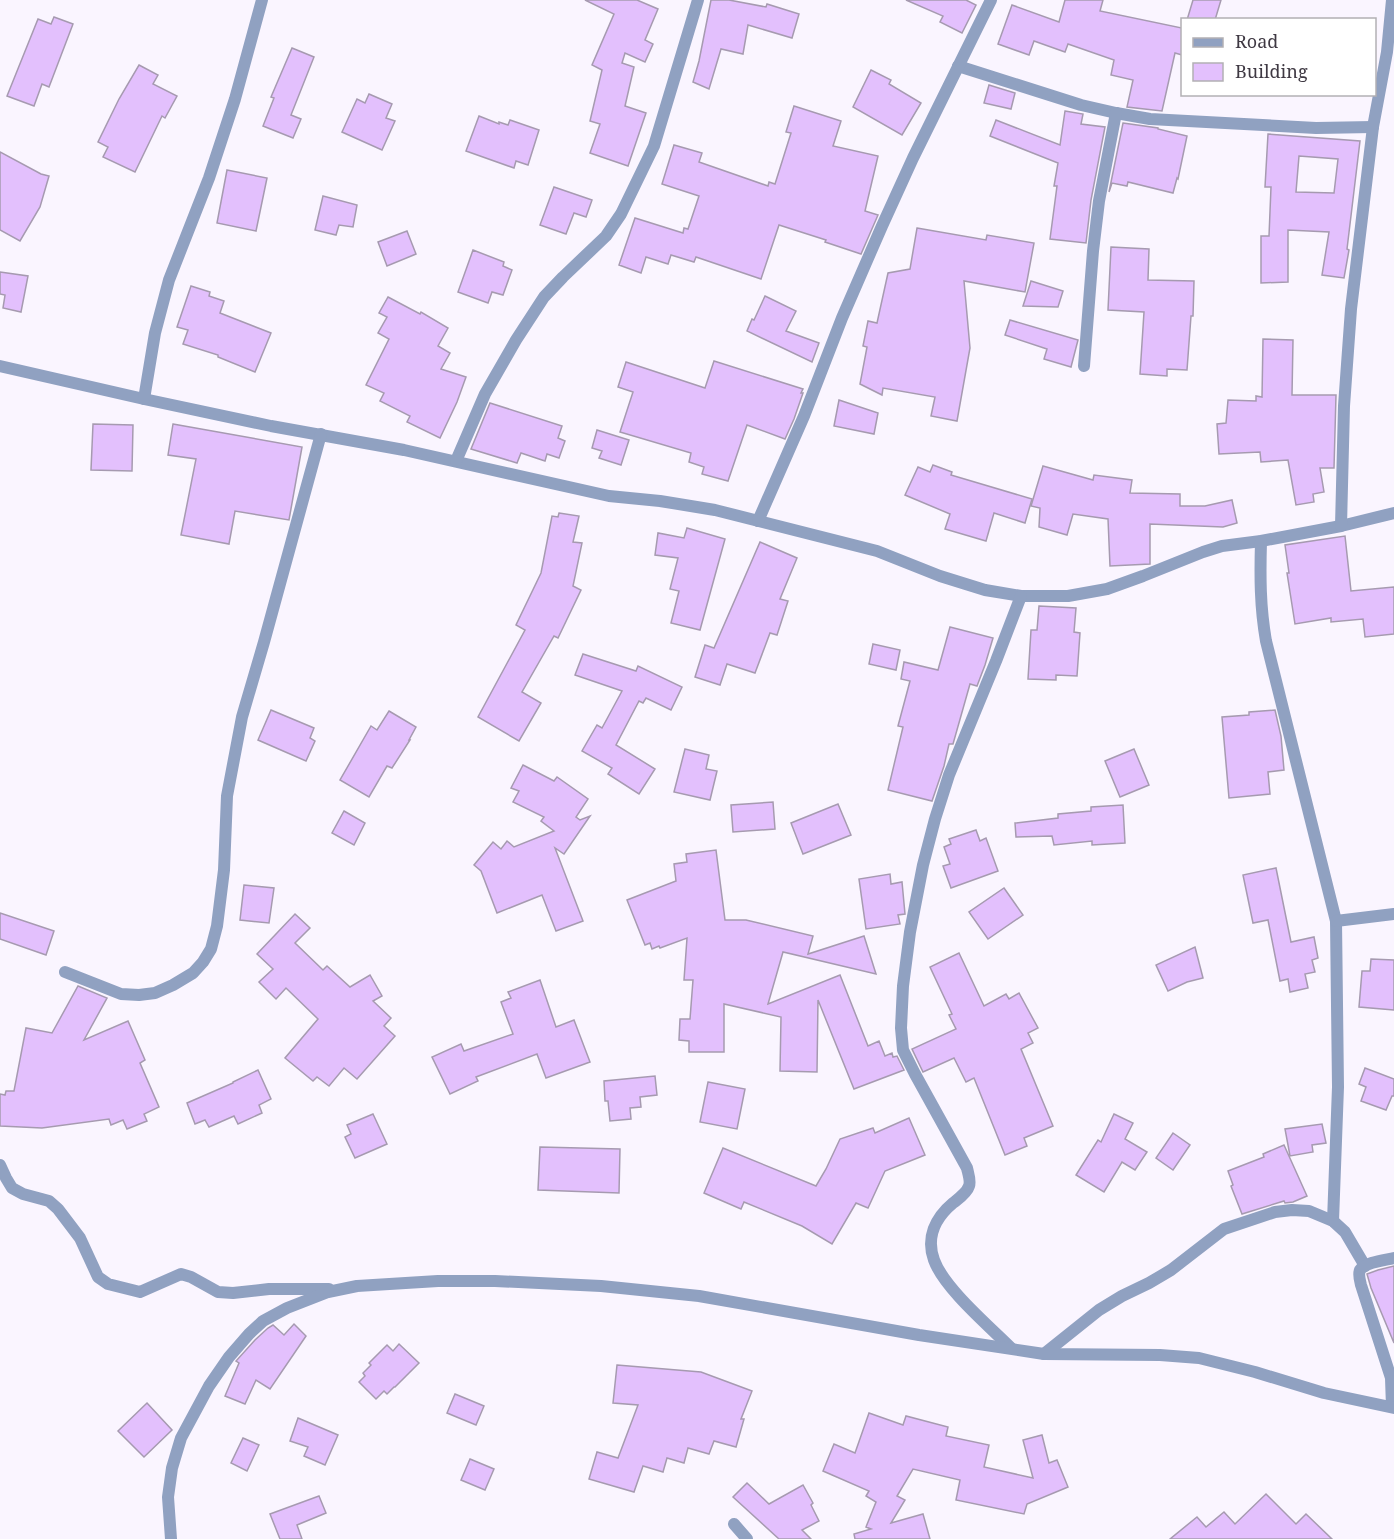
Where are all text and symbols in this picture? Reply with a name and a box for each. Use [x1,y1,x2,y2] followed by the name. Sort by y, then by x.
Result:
[1181,18,1376,96] legend
[1235,29,1278,53] text: Road
[1235,59,1308,83] text: Building

